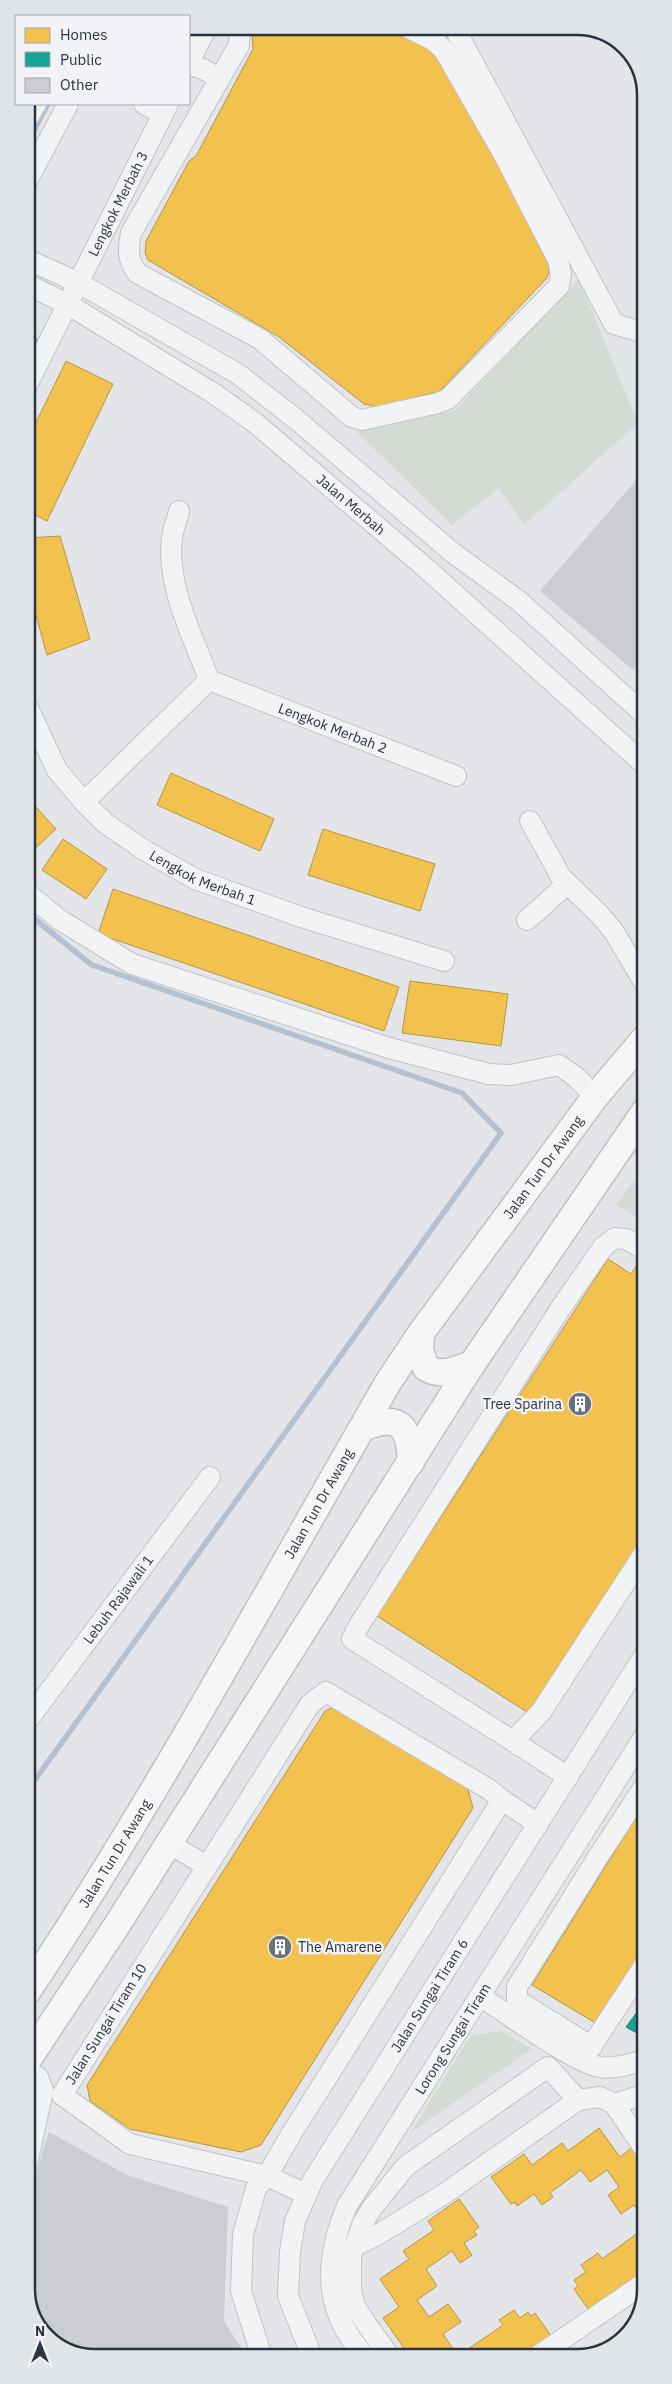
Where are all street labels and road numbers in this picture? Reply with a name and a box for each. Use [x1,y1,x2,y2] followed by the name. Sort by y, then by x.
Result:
[84,148,152,259] street label: Lengkok Merbah 3
[313,470,389,539] street label: Jalan Merbah
[276,699,390,757] street label: Lengkok Merbah 2
[146,846,258,909] street label: Lengkok Merbah 1
[499,1112,588,1222] street label: Jalan Tun Dr Awang
[280,1445,357,1562] street label: Jalan Tun Dr Awang
[79,1551,157,1647] street label: Lebuh Rajawali 1
[75,1796,155,1911] street label: Jalan Tun Dr Awang
[387,1935,472,2056] street label: Jalan Sungai Tiram 6
[61,1960,151,2088] street label: Jalan Sungai Tiram 10
[411,1980,495,2098] street label: Lorong Sungai Tiram

